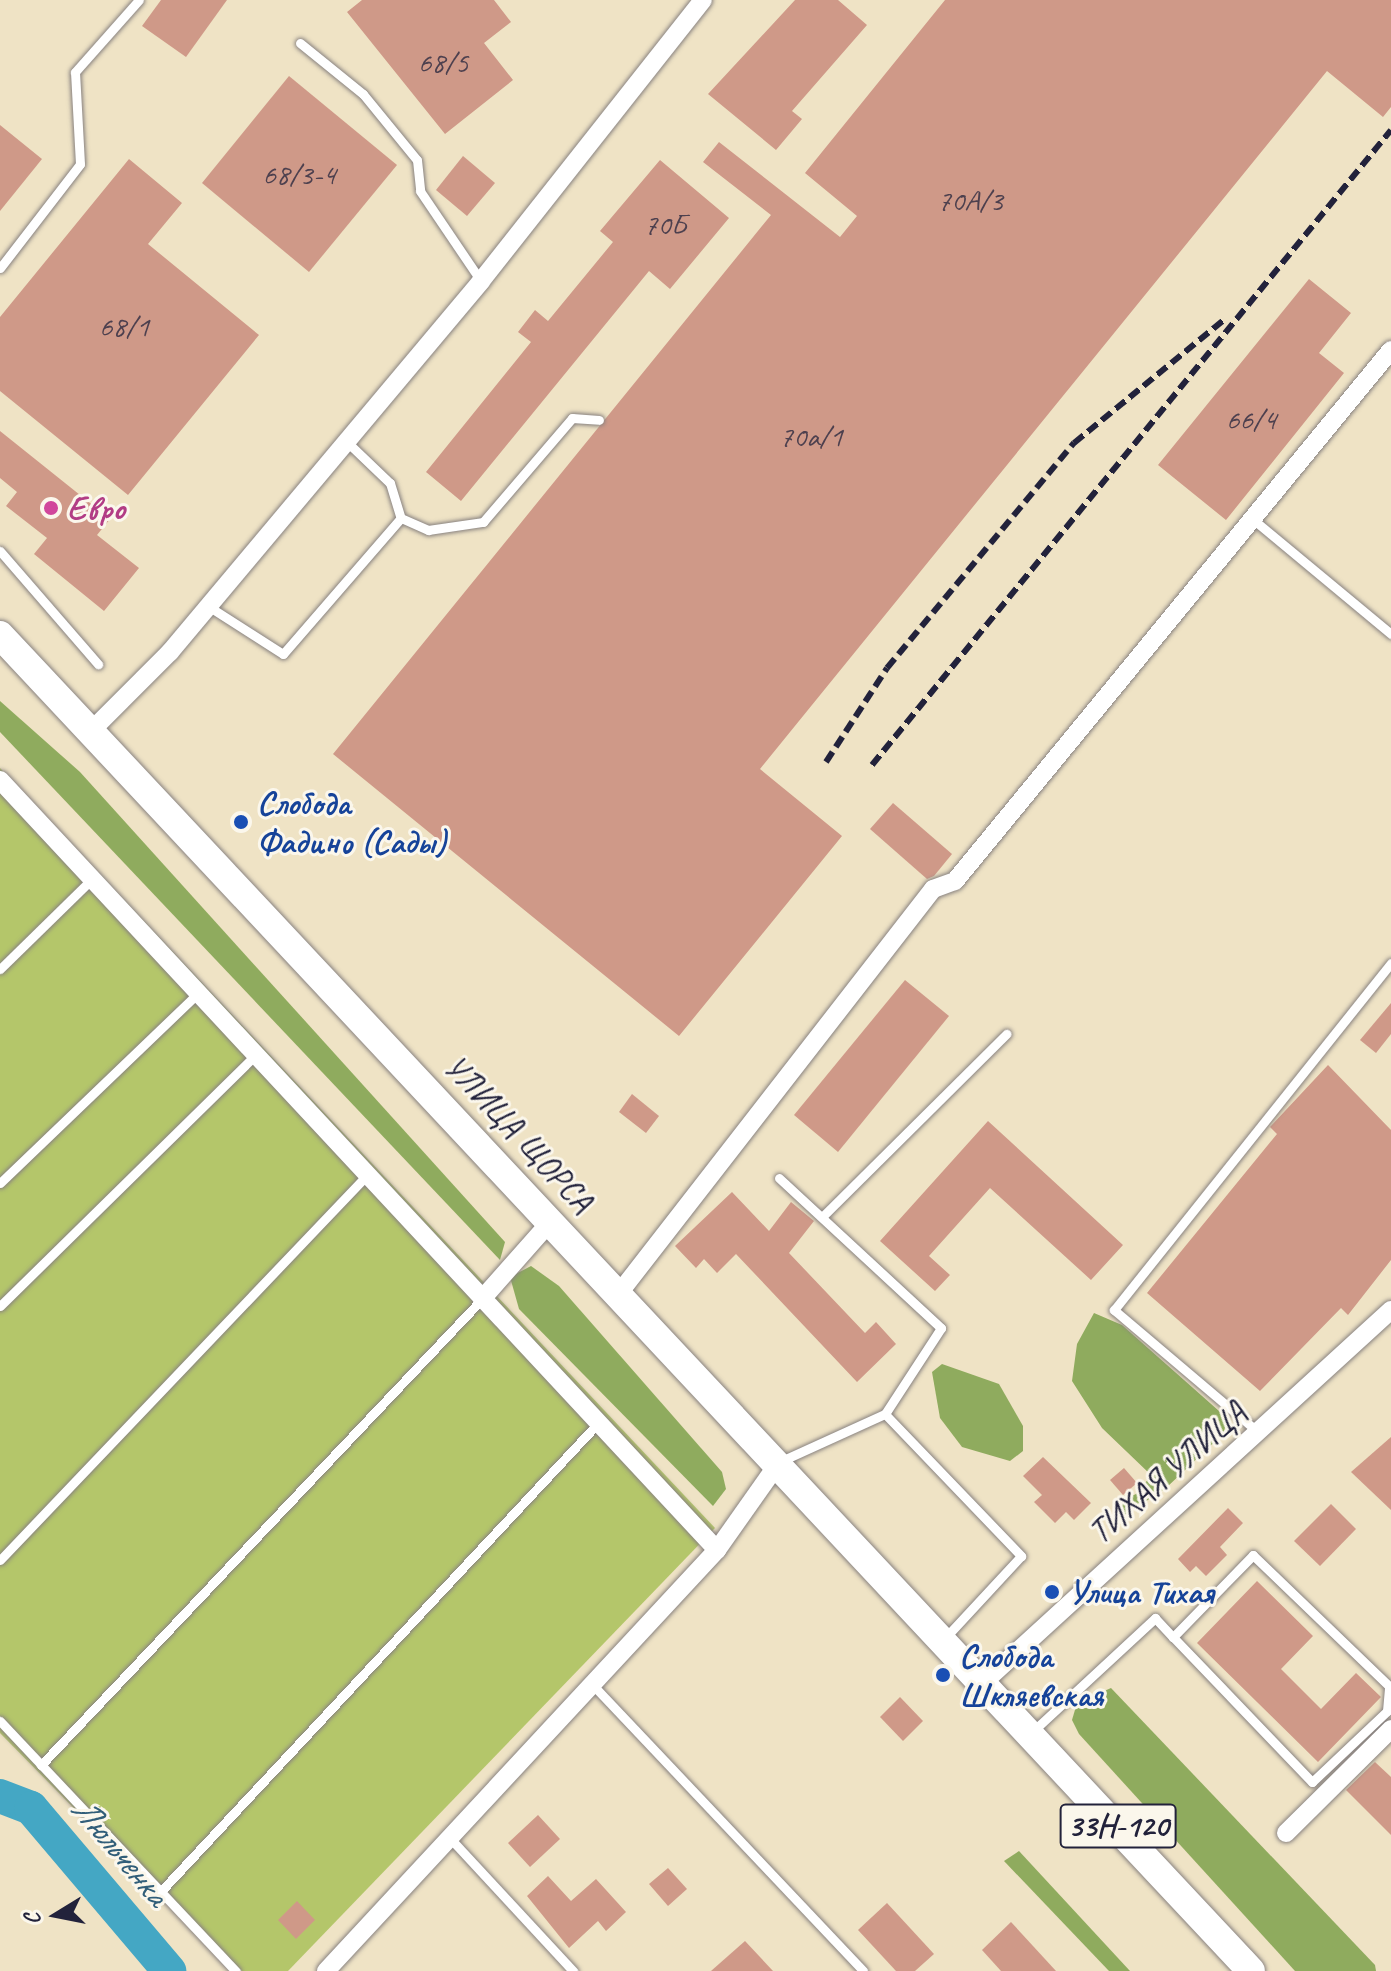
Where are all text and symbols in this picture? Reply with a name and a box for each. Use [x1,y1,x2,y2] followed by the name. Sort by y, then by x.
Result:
[418,44,468,80] house number: 68/5
[262,156,336,192] house number: 68/3-4
[937,182,1003,218] house number: 70А/3
[644,206,686,242] house number: 70Б
[99,308,149,344] house number: 68/1
[1226,401,1276,437] house number: 66/4
[779,418,843,454] house number: 70а/1
[67,488,125,528] place label: Евро
[42,499,60,517] marker: Евро
[257,782,446,862] place label: Слобода Фадино (Сады)
[232,813,250,831] marker: Слобода Фадино (Сады)
[435,1045,603,1221] street label: УЛИЦА ЩОРСА
[1080,1392,1254,1552] street label: ТИХАЯ УЛИЦА
[1068,1572,1213,1612] place label: Улица Тихая
[1043,1583,1061,1601] marker: Улица Тихая
[959,1635,1103,1714] place label: Слобода Шкляевская
[934,1666,952,1684] marker: Слобода Шкляевская
[62,1788,178,1914] water label: Люльченка
[1058,1798,1178,1854] road number: 33Н-120
[16,1875,96,1955] north arrow
[18,1911,47,1927] text: С

